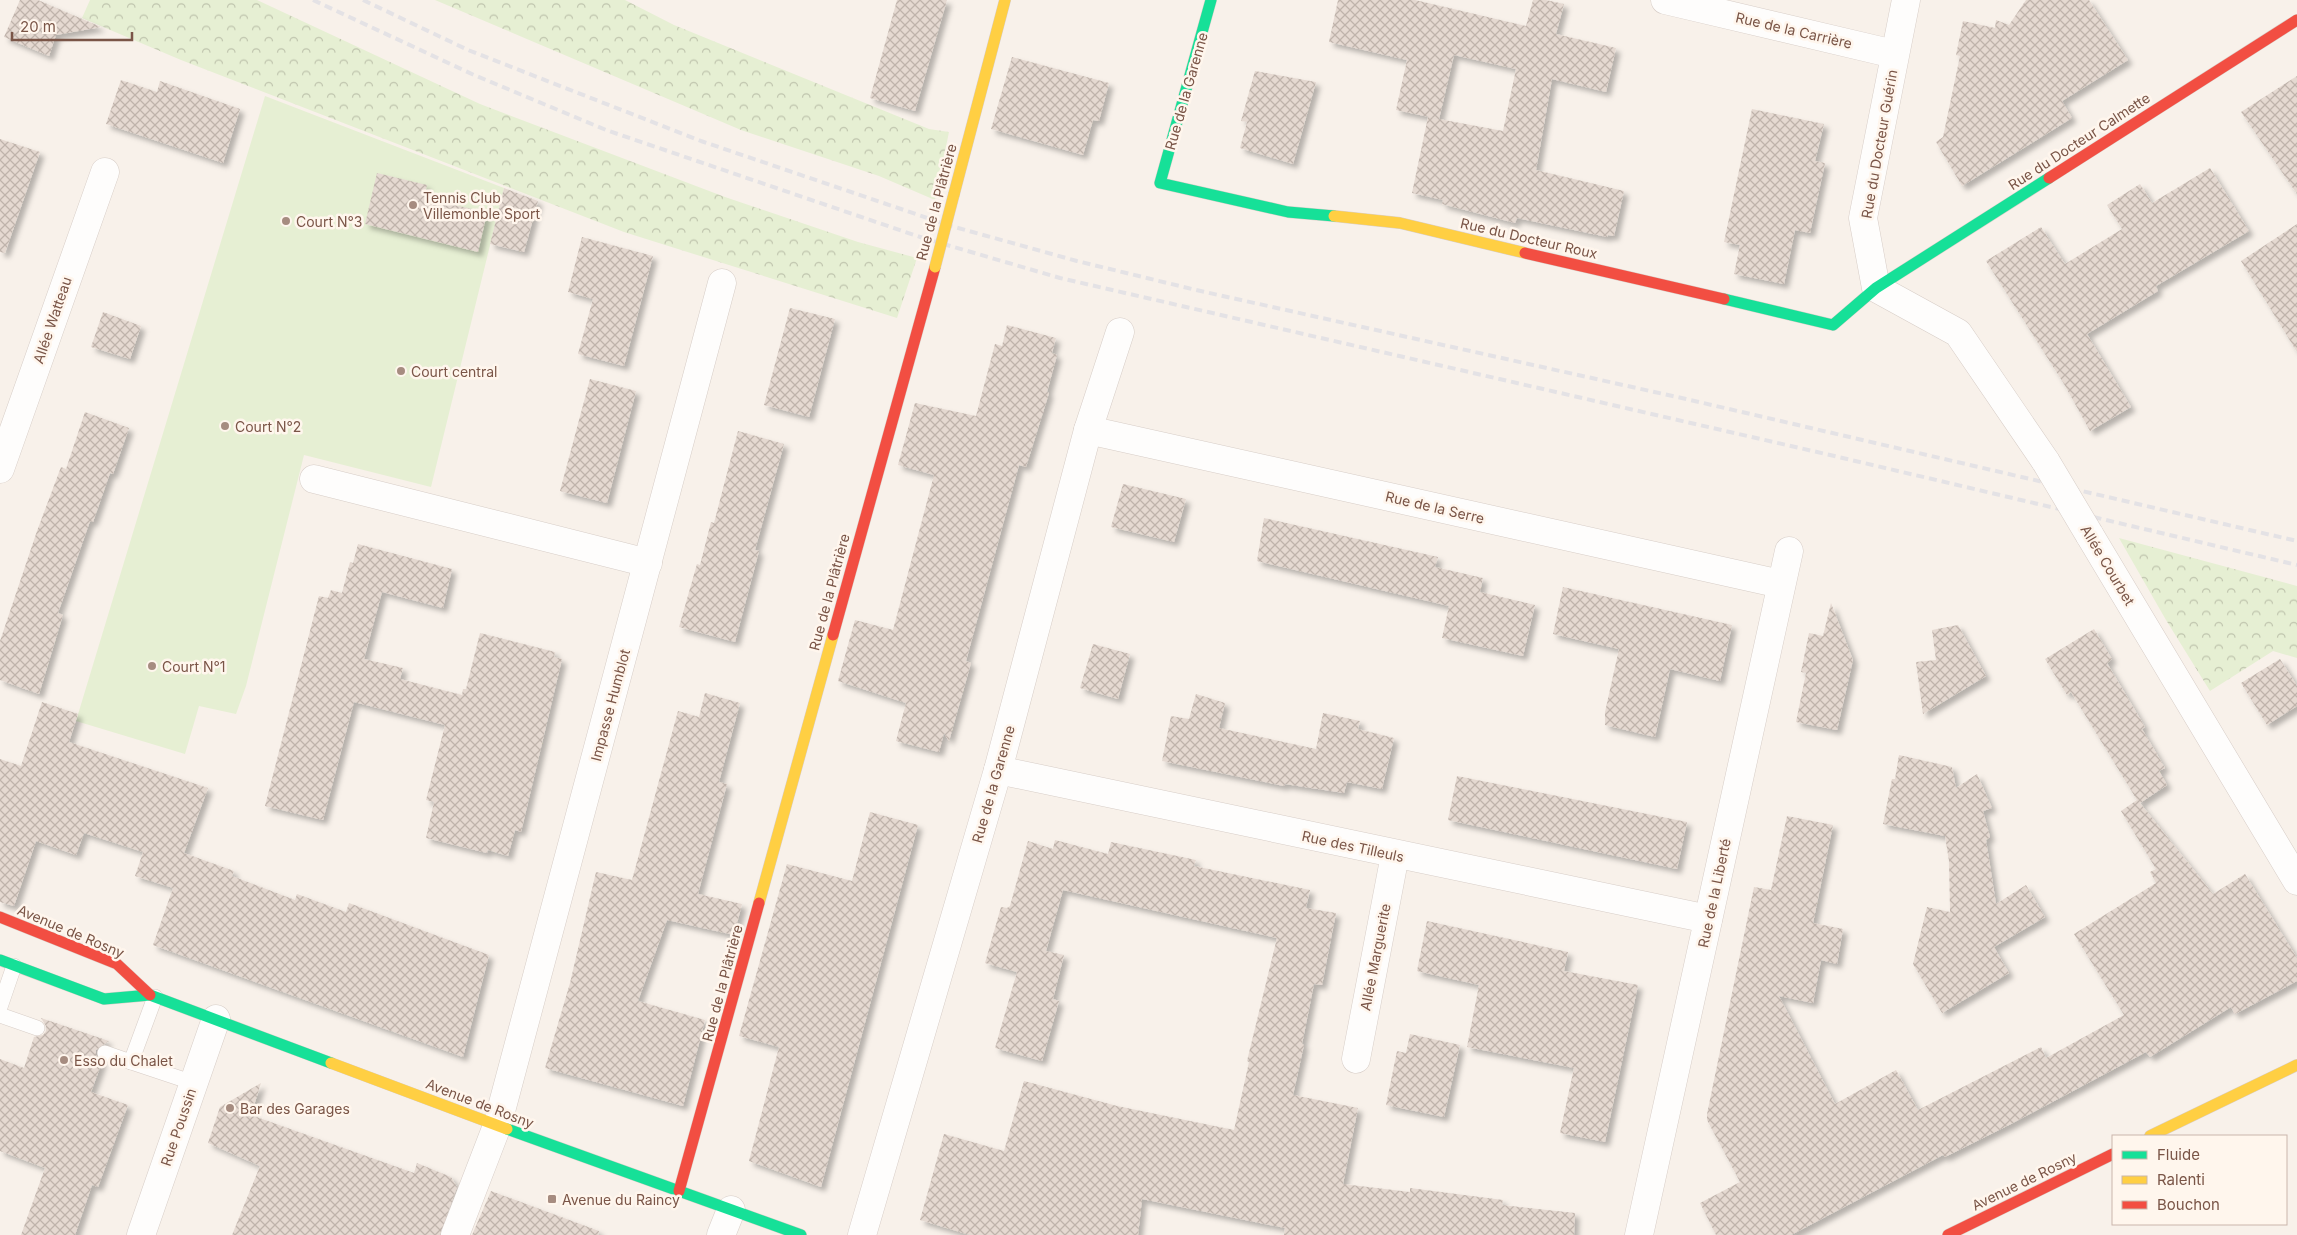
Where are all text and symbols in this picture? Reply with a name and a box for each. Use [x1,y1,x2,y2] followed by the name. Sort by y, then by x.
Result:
[1734,8,1854,52] street label: Rue de la Carrière
[12,10,132,42] scale bar
[20,17,56,36] text: 20 m
[1161,30,1211,152] street label: Rue de la Garenne
[1858,68,1900,220] street label: Rue du Docteur Guérin
[2005,89,2153,193] street label: Rue du Docteur Calmette
[912,142,960,262] street label: Rue de la Plâtrière
[423,189,540,222] place label: Tennis Club Villemonble Sport
[407,199,419,211] marker: Tennis Club Villemonble Sport
[296,213,362,230] place label: Court N°3
[1459,214,1599,262] street label: Rue du Docteur Roux
[280,215,292,227] marker: Court N°3
[29,274,75,366] street label: Allée Watteau
[411,363,497,380] place label: Court central
[395,365,407,377] marker: Court central
[235,418,301,435] place label: Court N°2
[219,420,231,432] marker: Court N°2
[1384,487,1486,527] street label: Rue de la Serre
[2077,522,2139,608] street label: Allée Courbet
[805,532,853,652] street label: Rue de la Plâtrière
[587,647,633,763] street label: Impasse Humblot
[162,658,226,675] place label: Court N°1
[146,660,158,672] marker: Court N°1
[968,723,1018,845] street label: Rue de la Garenne
[1300,827,1406,865] street label: Rue des Tilleuls
[1694,837,1734,949] street label: Rue de la Liberté
[15,901,127,961] street label: Avenue de Rosny
[1356,902,1394,1012] street label: Allée Marguerite
[698,923,746,1043] street label: Rue de la Plâtrière
[74,1052,173,1069] place label: Esso du Chalet
[58,1054,70,1066] marker: Esso du Chalet
[424,1075,537,1131] street label: Avenue de Rosny
[157,1086,199,1168] street label: Rue Poussin
[240,1100,350,1117] place label: Bar des Garages
[224,1102,236,1114] marker: Bar des Garages
[2112,1135,2287,1225] legend
[2157,1145,2200,1164] text: Fluide
[1969,1148,2079,1214] street label: Avenue de Rosny
[2157,1170,2205,1189] text: Ralenti
[562,1191,680,1208] place label: Avenue du Raincy
[546,1193,558,1205] marker: Avenue du Raincy
[2157,1195,2220,1214] text: Bouchon

